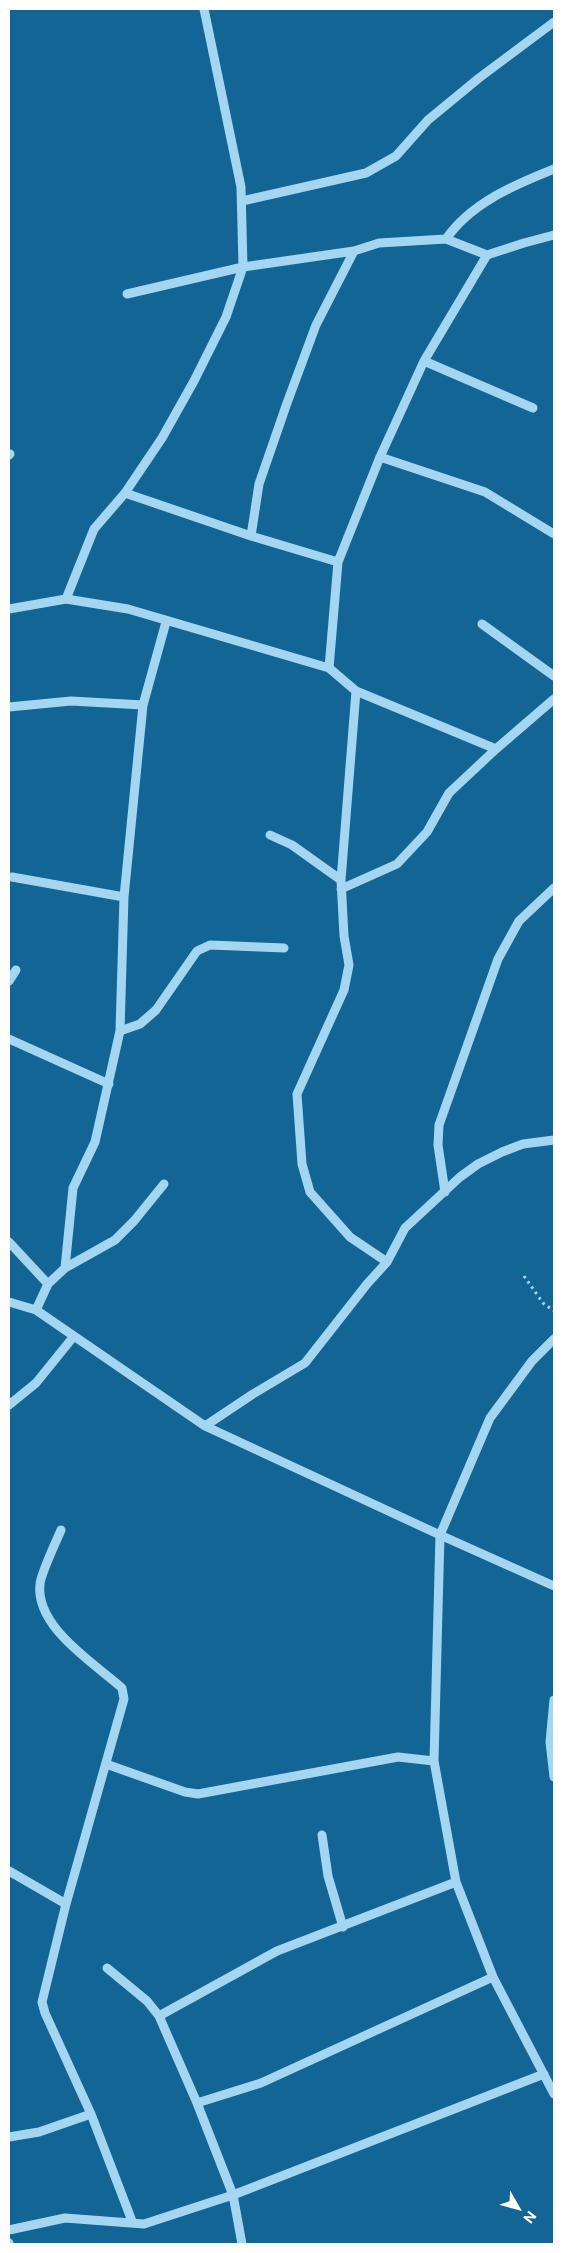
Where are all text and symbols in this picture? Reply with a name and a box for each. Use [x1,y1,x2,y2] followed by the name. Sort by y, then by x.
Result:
[493,2183,543,2233] north arrow
[520,2208,540,2226] text: N

